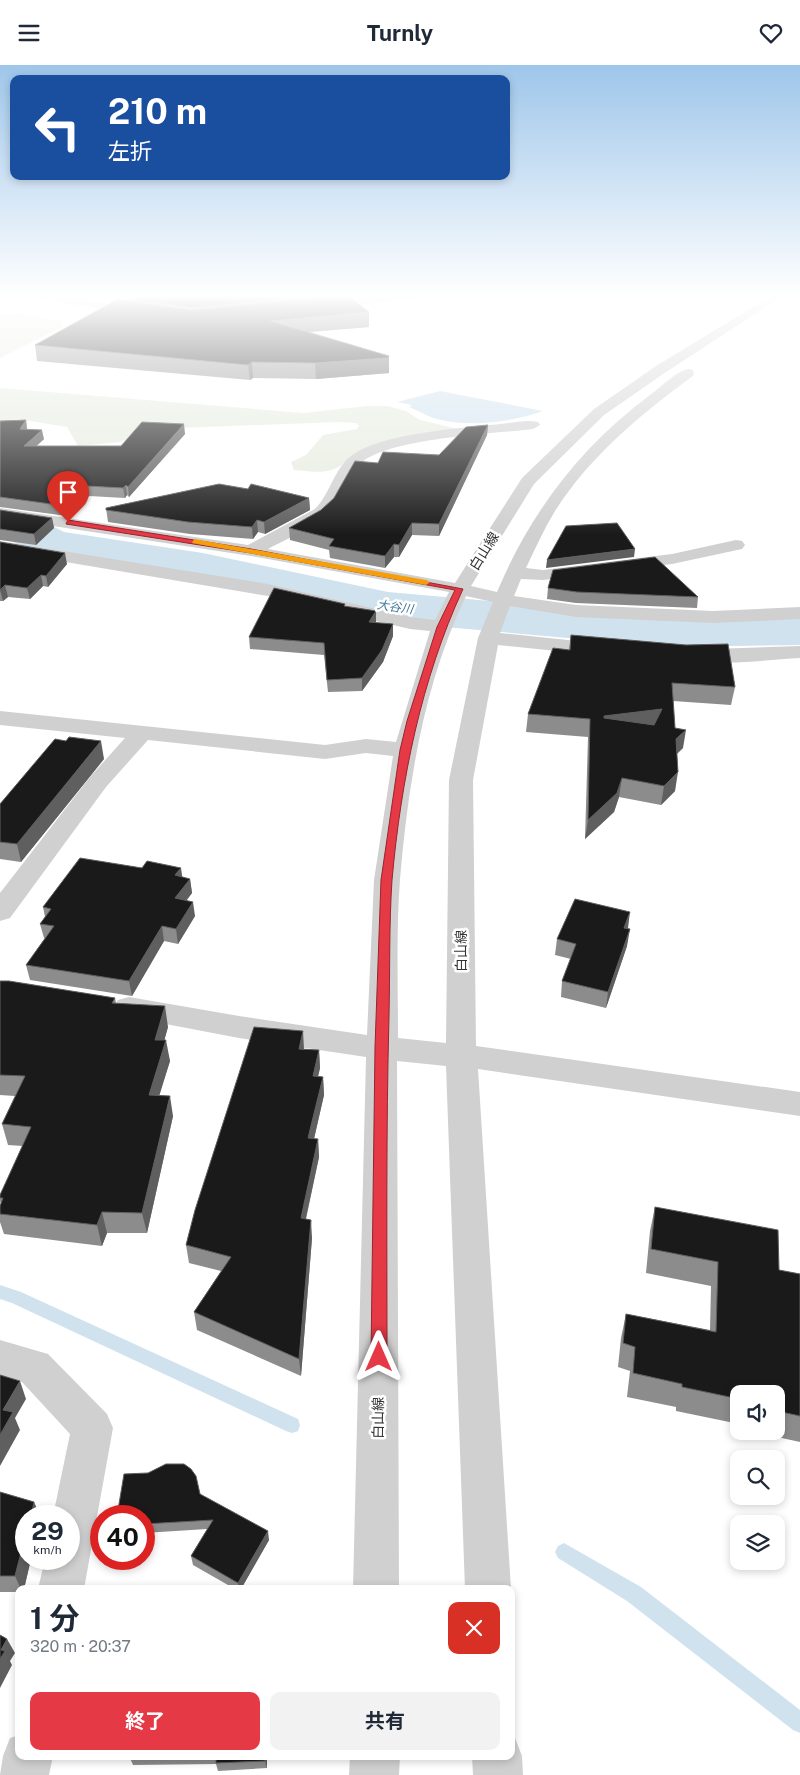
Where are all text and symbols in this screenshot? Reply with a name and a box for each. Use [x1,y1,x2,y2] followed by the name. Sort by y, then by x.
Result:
[15,19,43,47] icon: menu
[757,19,785,47] icon: heart
[367,20,433,46] text: Turnly
[108,91,207,132] text: 210 m
[25,95,90,160] icon: left
[108,138,152,164] text: 左折
[47,471,89,522] pin
[54,478,82,506] icon: arrive
[466,529,502,573] street label: 白山線
[376,598,416,617] water label: 大谷川
[453,930,469,972] street label: 白山線
[352,1330,404,1382] position arrow
[730,1385,785,1570] map controls
[730,1385,785,1440] button: sound
[370,1397,386,1439] street label: 白山線
[730,1450,785,1505] button: search
[90,1505,155,1570] speed limit sign: 40
[730,1515,785,1570] button: layers
[31,1516,64,1546] text: 29
[33,1543,62,1557] text: km/h
[30,1600,80,1636] text: 1 分
[448,1602,500,1654] button: close
[30,1637,131,1656] text: 320 m · 20:37
[30,1692,260,1750] button: 終了
[270,1692,500,1750] button: 共有

